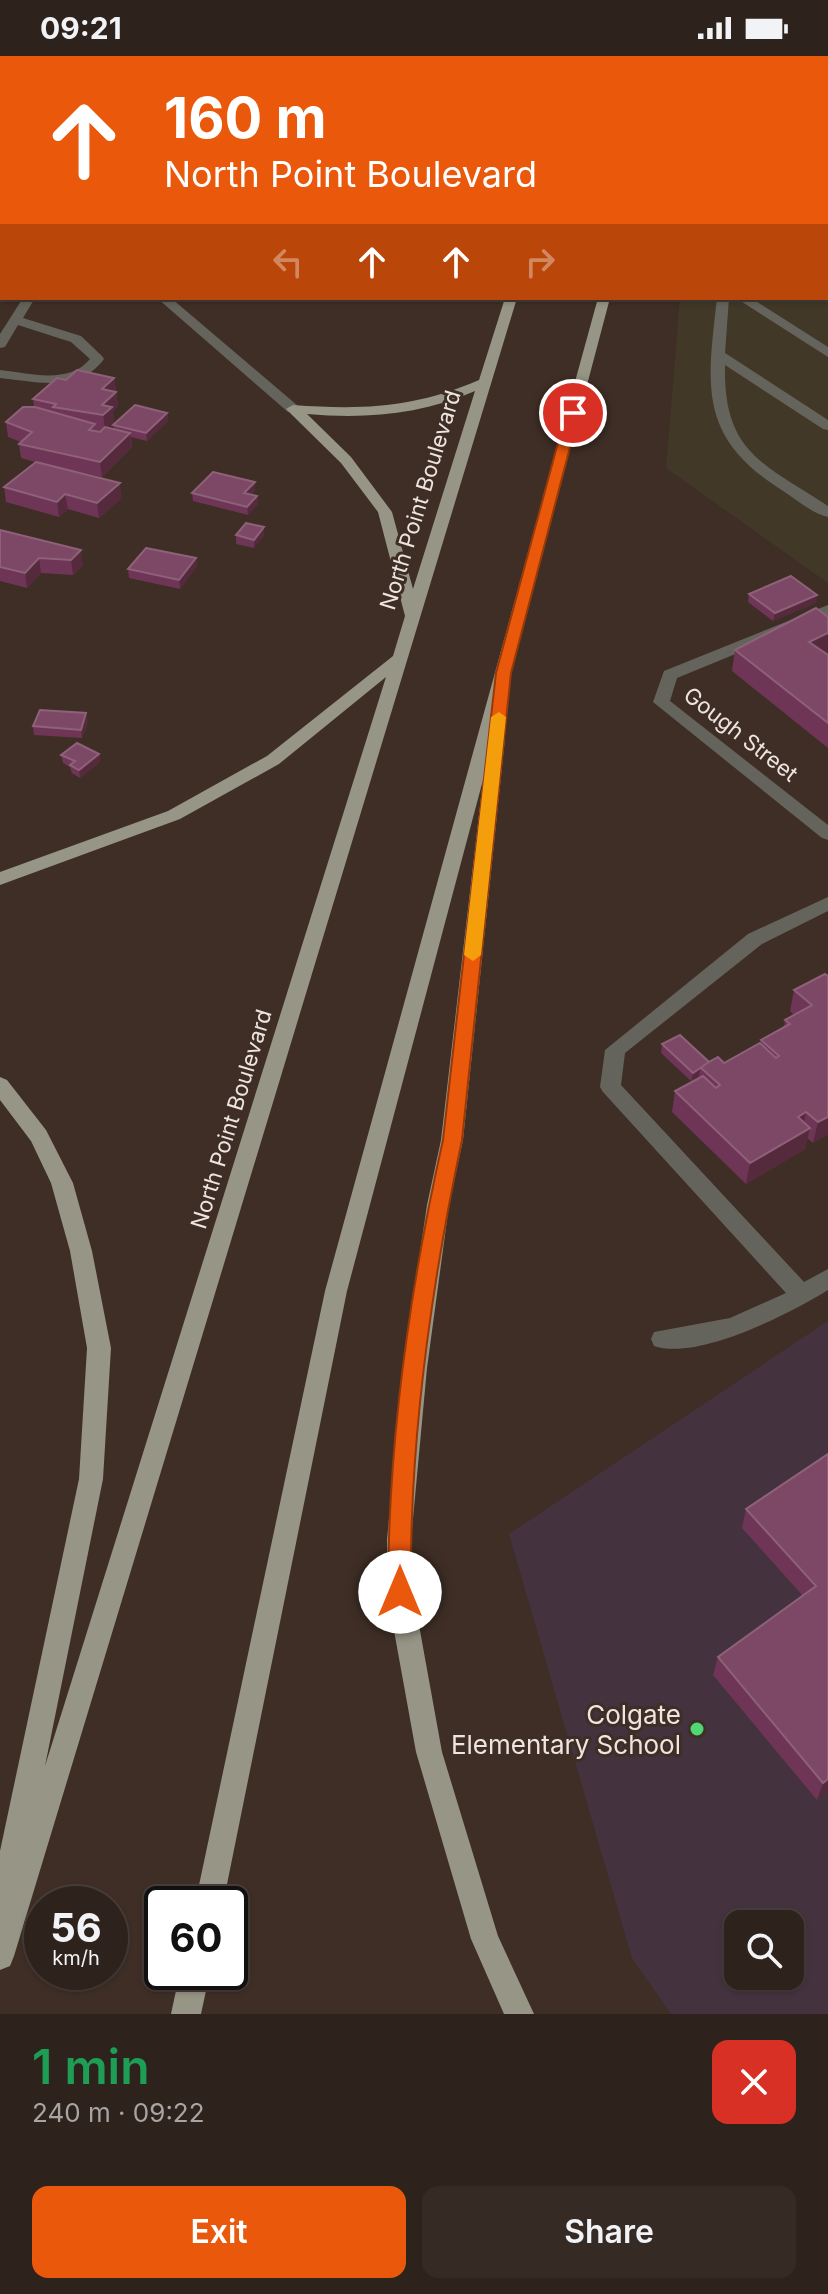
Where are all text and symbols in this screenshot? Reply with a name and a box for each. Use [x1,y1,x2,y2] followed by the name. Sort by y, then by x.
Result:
[40,10,122,46] text: 09:21
[164,84,327,152] text: 160 m
[32,88,136,192] icon: ahead
[164,152,537,196] text: North Point Boulevard
[266,240,310,284] icon: left
[350,240,394,284] icon: ahead
[434,240,478,284] icon: ahead
[518,240,562,284] icon: right
[539,379,607,447] pin
[374,387,466,613] street label: North Point Boulevard
[551,391,595,435] icon: arrive
[679,681,803,787] street label: Gough Street
[185,1006,277,1232] street label: North Point Boulevard
[358,1550,442,1634] position arrow
[451,1699,681,1760] place label: Colgate Elementary School
[688,1720,706,1738] marker: Colgate Elementary School
[144,1886,248,1990] speed limit sign: 60
[50,1903,102,1952] text: 56
[724,1910,804,1990] map controls
[724,1910,804,1990] button: search
[52,1946,100,1970] text: km/h
[32,2037,150,2096] text: 1 min
[712,2040,796,2124] button: close
[32,2097,205,2128] text: 240 m · 09:22
[32,2186,406,2278] button: Exit
[422,2186,796,2278] button: Share

